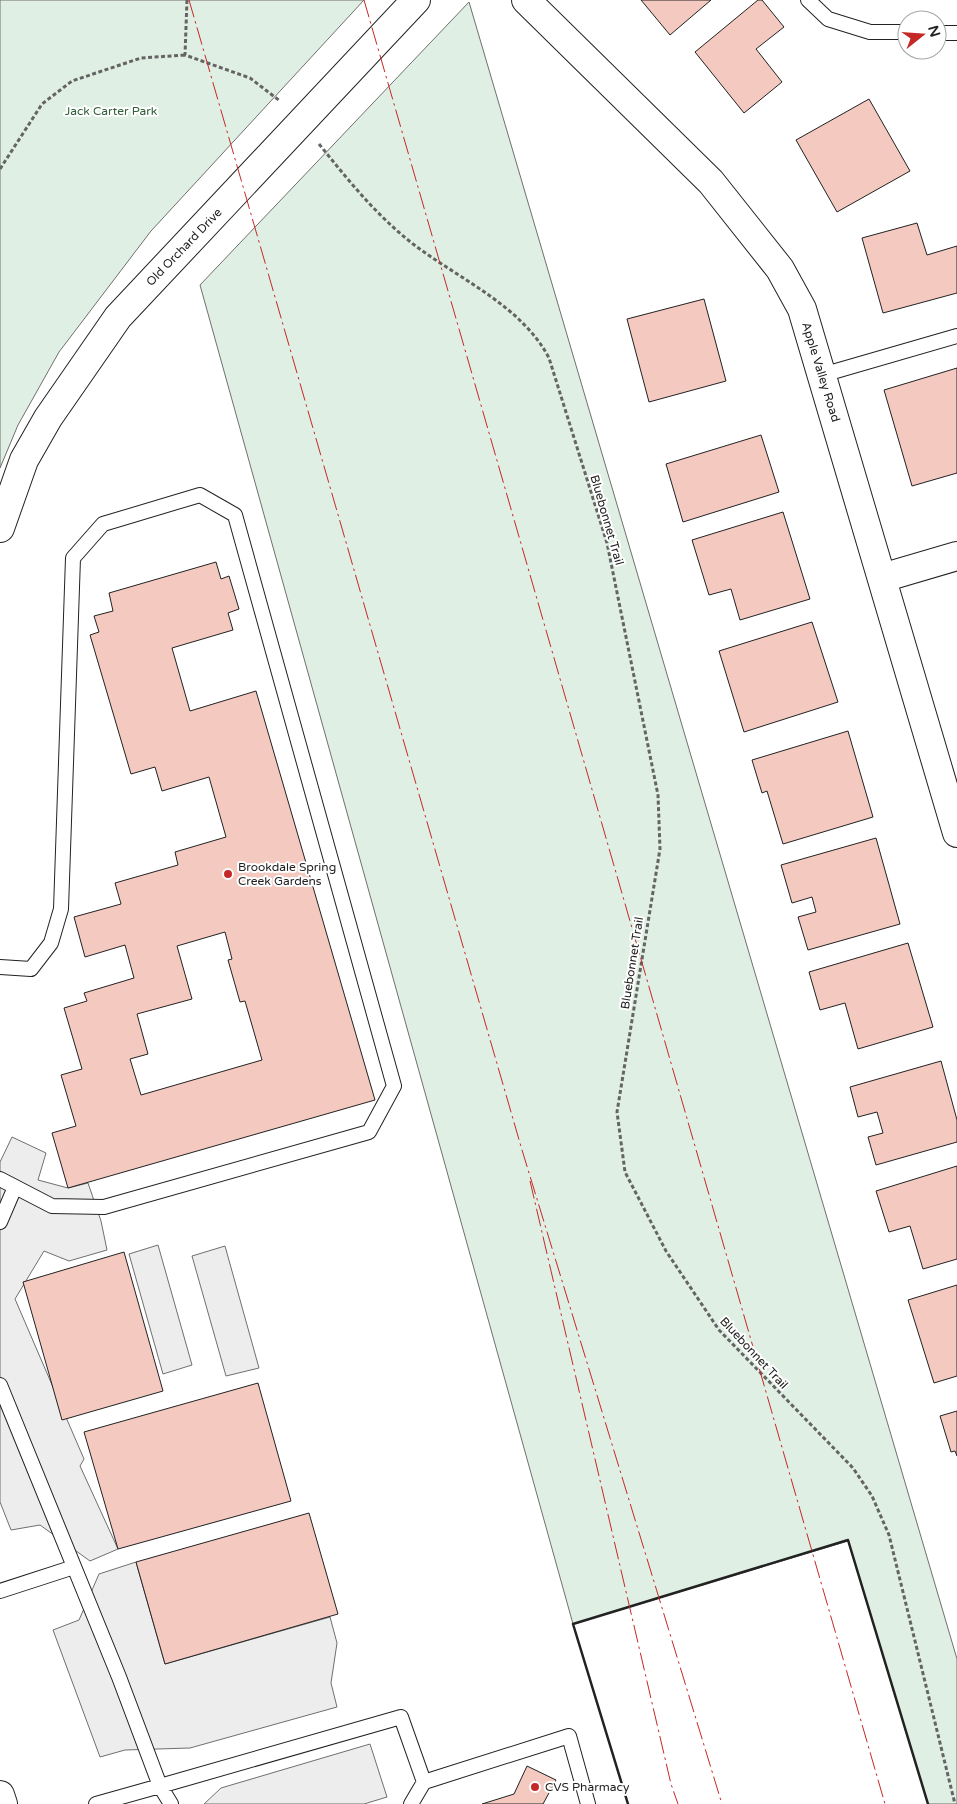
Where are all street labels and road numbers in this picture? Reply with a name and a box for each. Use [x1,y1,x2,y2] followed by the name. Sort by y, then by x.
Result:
[143,205,225,289] street label: Old Orchard Drive
[799,320,843,424] street label: Apple Valley Road
[587,473,627,567] street label: Bluebonnet Trail
[618,916,646,1010] street label: Bluebonnet Trail
[717,1314,791,1392] street label: Bluebonnet Trail

